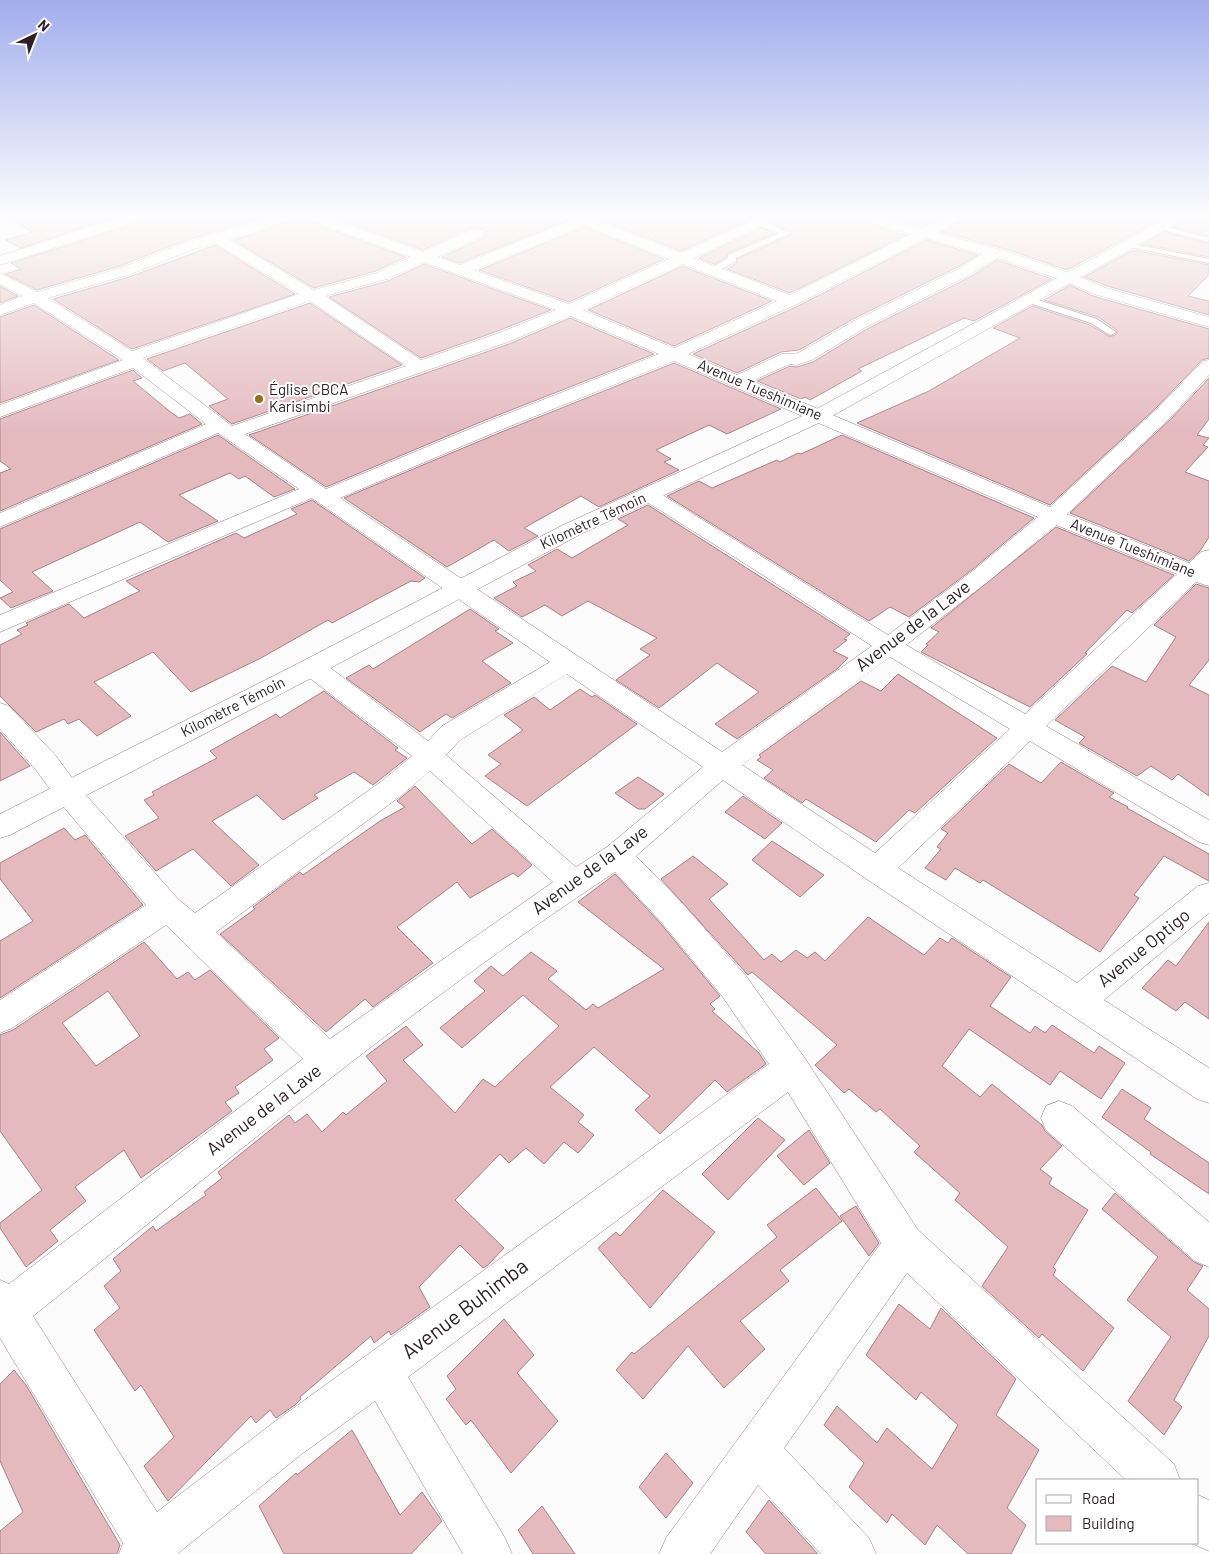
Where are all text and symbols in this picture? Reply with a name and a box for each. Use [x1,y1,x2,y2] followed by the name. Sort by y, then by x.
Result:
[10,10,60,60] north arrow
[35,16,53,35] text: N
[695,355,825,423] street label: Avenue Tueshimiane
[269,380,348,415] place label: Église CBCA Karisimbi
[253,393,265,405] marker: Église CBCA Karisimbi
[537,488,648,552] street label: Kilomètre Témoin
[1068,514,1199,580] street label: Avenue Tueshimiane
[851,575,974,675] street label: Avenue de la Lave
[177,672,288,740] street label: Kilomètre Témoin
[527,820,652,919] street label: Avenue de la Lave
[1093,903,1194,991] street label: Avenue Optigo
[202,1059,325,1159] street label: Avenue de la Lave
[396,1252,532,1363] street label: Avenue Buhimba
[1036,1479,1199,1544] legend
[1082,1489,1115,1507] text: Road
[1082,1514,1135,1532] text: Building

